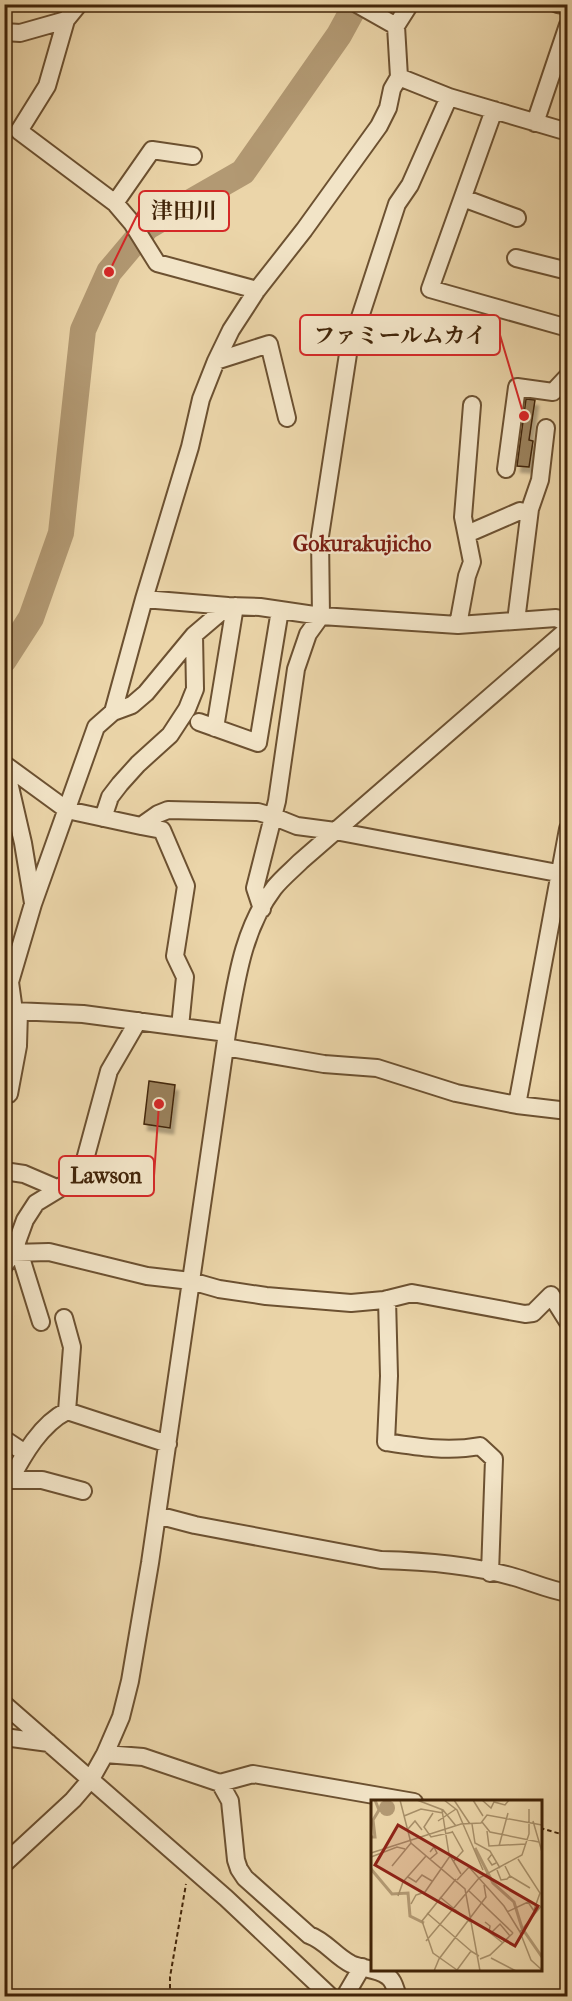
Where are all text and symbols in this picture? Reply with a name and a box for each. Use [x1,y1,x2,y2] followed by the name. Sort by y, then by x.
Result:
[139,191,229,231] callout: 津田川
[151,198,217,224] text: 津田川
[300,315,500,355] callout: ファミールムカイ
[313,323,487,349] text: ファミールムカイ
[293,531,431,557] district label: Gokurakujicho
[59,1156,154,1196] callout: Lawson
[70,1163,142,1189] text: Lawson
[371,1800,542,1971] inset map

